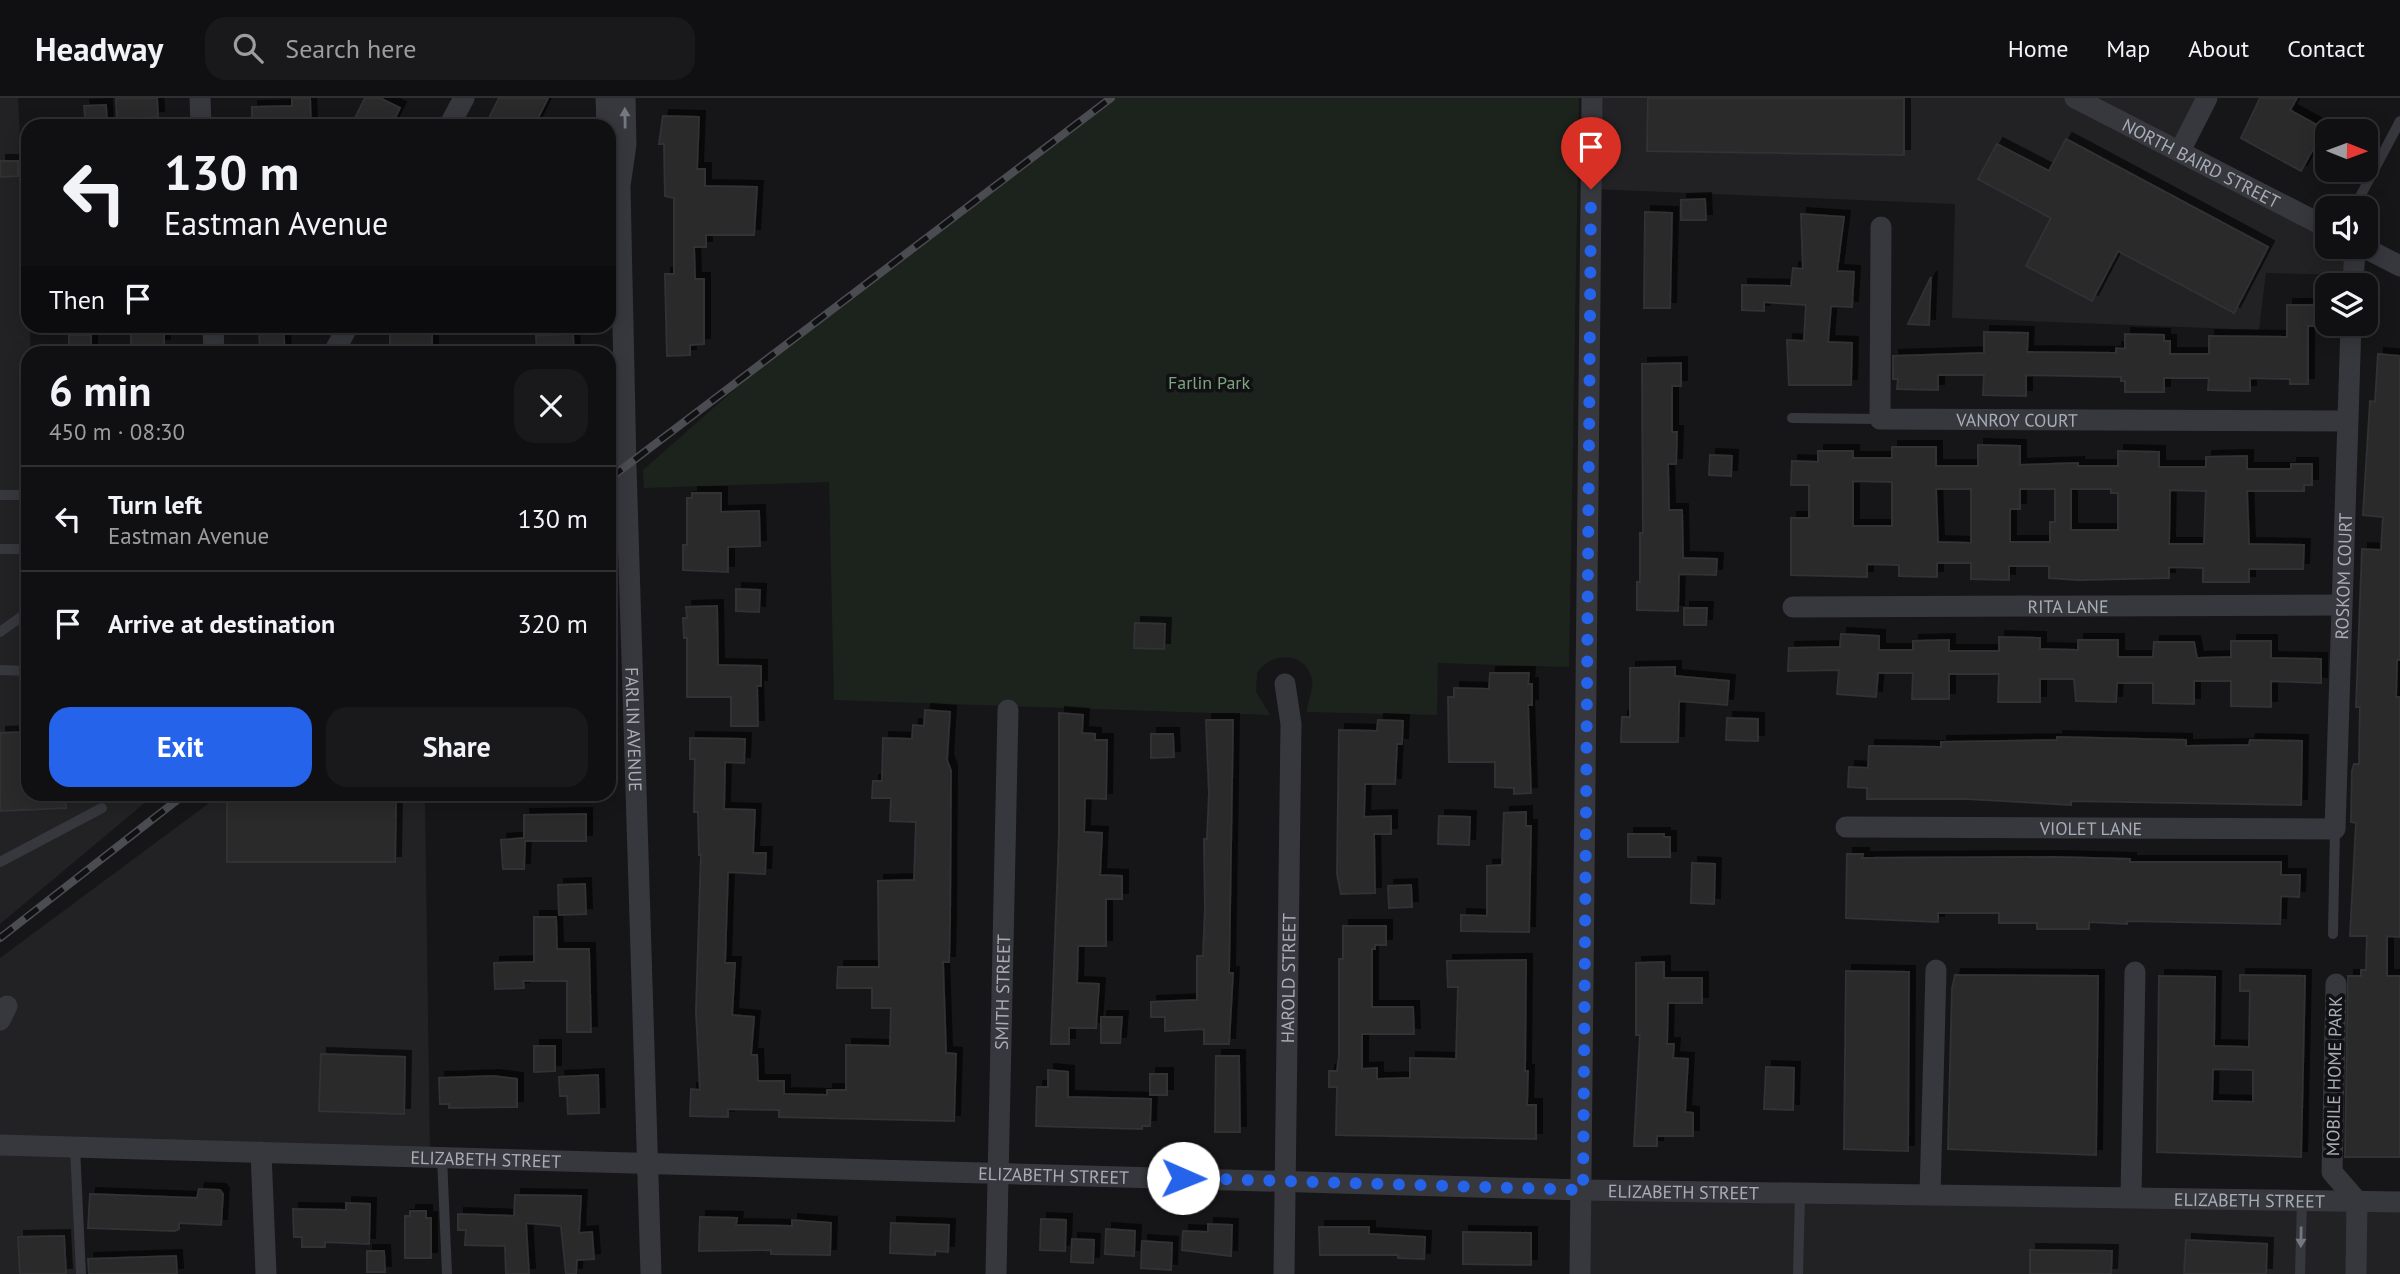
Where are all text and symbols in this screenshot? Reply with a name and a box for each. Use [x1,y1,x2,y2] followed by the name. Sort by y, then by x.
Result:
[205,17,695,80] search box
[35,27,163,70] text: Headway
[229,29,267,67] icon: search
[285,32,416,65] text: Search here
[2008,33,2068,64] text: Home
[2106,33,2150,64] text: Map
[2188,33,2249,64] text: About
[2287,33,2365,64] text: Contact
[619,106,631,128] one-way arrow
[2119,113,2284,213] street label: NORTH BAIRD STREET
[1561,117,1621,189] pin
[2315,119,2378,182] north arrow
[2315,119,2378,336] map controls
[1572,128,1610,166] icon: arrive
[164,140,299,204] text: 130 m
[49,147,140,238] icon: left
[2315,196,2378,259] button: sound
[164,202,388,244] text: Eastman Avenue
[2315,273,2378,336] button: layers
[119,280,157,318] icon: arrive
[49,283,105,316] text: Then
[49,363,151,418] text: 6 min
[514,369,588,443] button: close
[1168,371,1250,394] park label: Farlin Park
[1955,408,2078,431] street label: VANROY COURT
[49,417,185,446] text: 450 m · 08:30
[108,488,202,521] text: Turn left
[49,500,87,538] icon: left
[517,502,588,535] text: 130 m
[2330,512,2357,640] street label: ROSKOM COURT
[108,521,269,550] text: Eastman Avenue
[2027,594,2109,618] street label: RITA LANE
[49,605,87,643] icon: arrive
[108,607,335,640] text: Arrive at destination
[517,607,588,640] text: 320 m
[621,667,648,792] street label: FARLIN AVENUE
[49,707,312,787] button: Exit
[326,707,588,787] button: Share
[2039,816,2142,840] street label: VIOLET LANE
[1275,913,1300,1043] street label: HAROLD STREET
[989,934,1015,1050] street label: SMITH STREET
[2321,996,2347,1156] street label: MOBILE HOME PARK
[1146,1141,1220,1215] position arrow
[410,1145,562,1172] street label: ELIZABETH STREET
[978,1161,1129,1189] street label: ELIZABETH STREET
[1608,1179,1759,1204] street label: ELIZABETH STREET
[2174,1187,2325,1212] street label: ELIZABETH STREET
[2295,1226,2307,1248] one-way arrow

